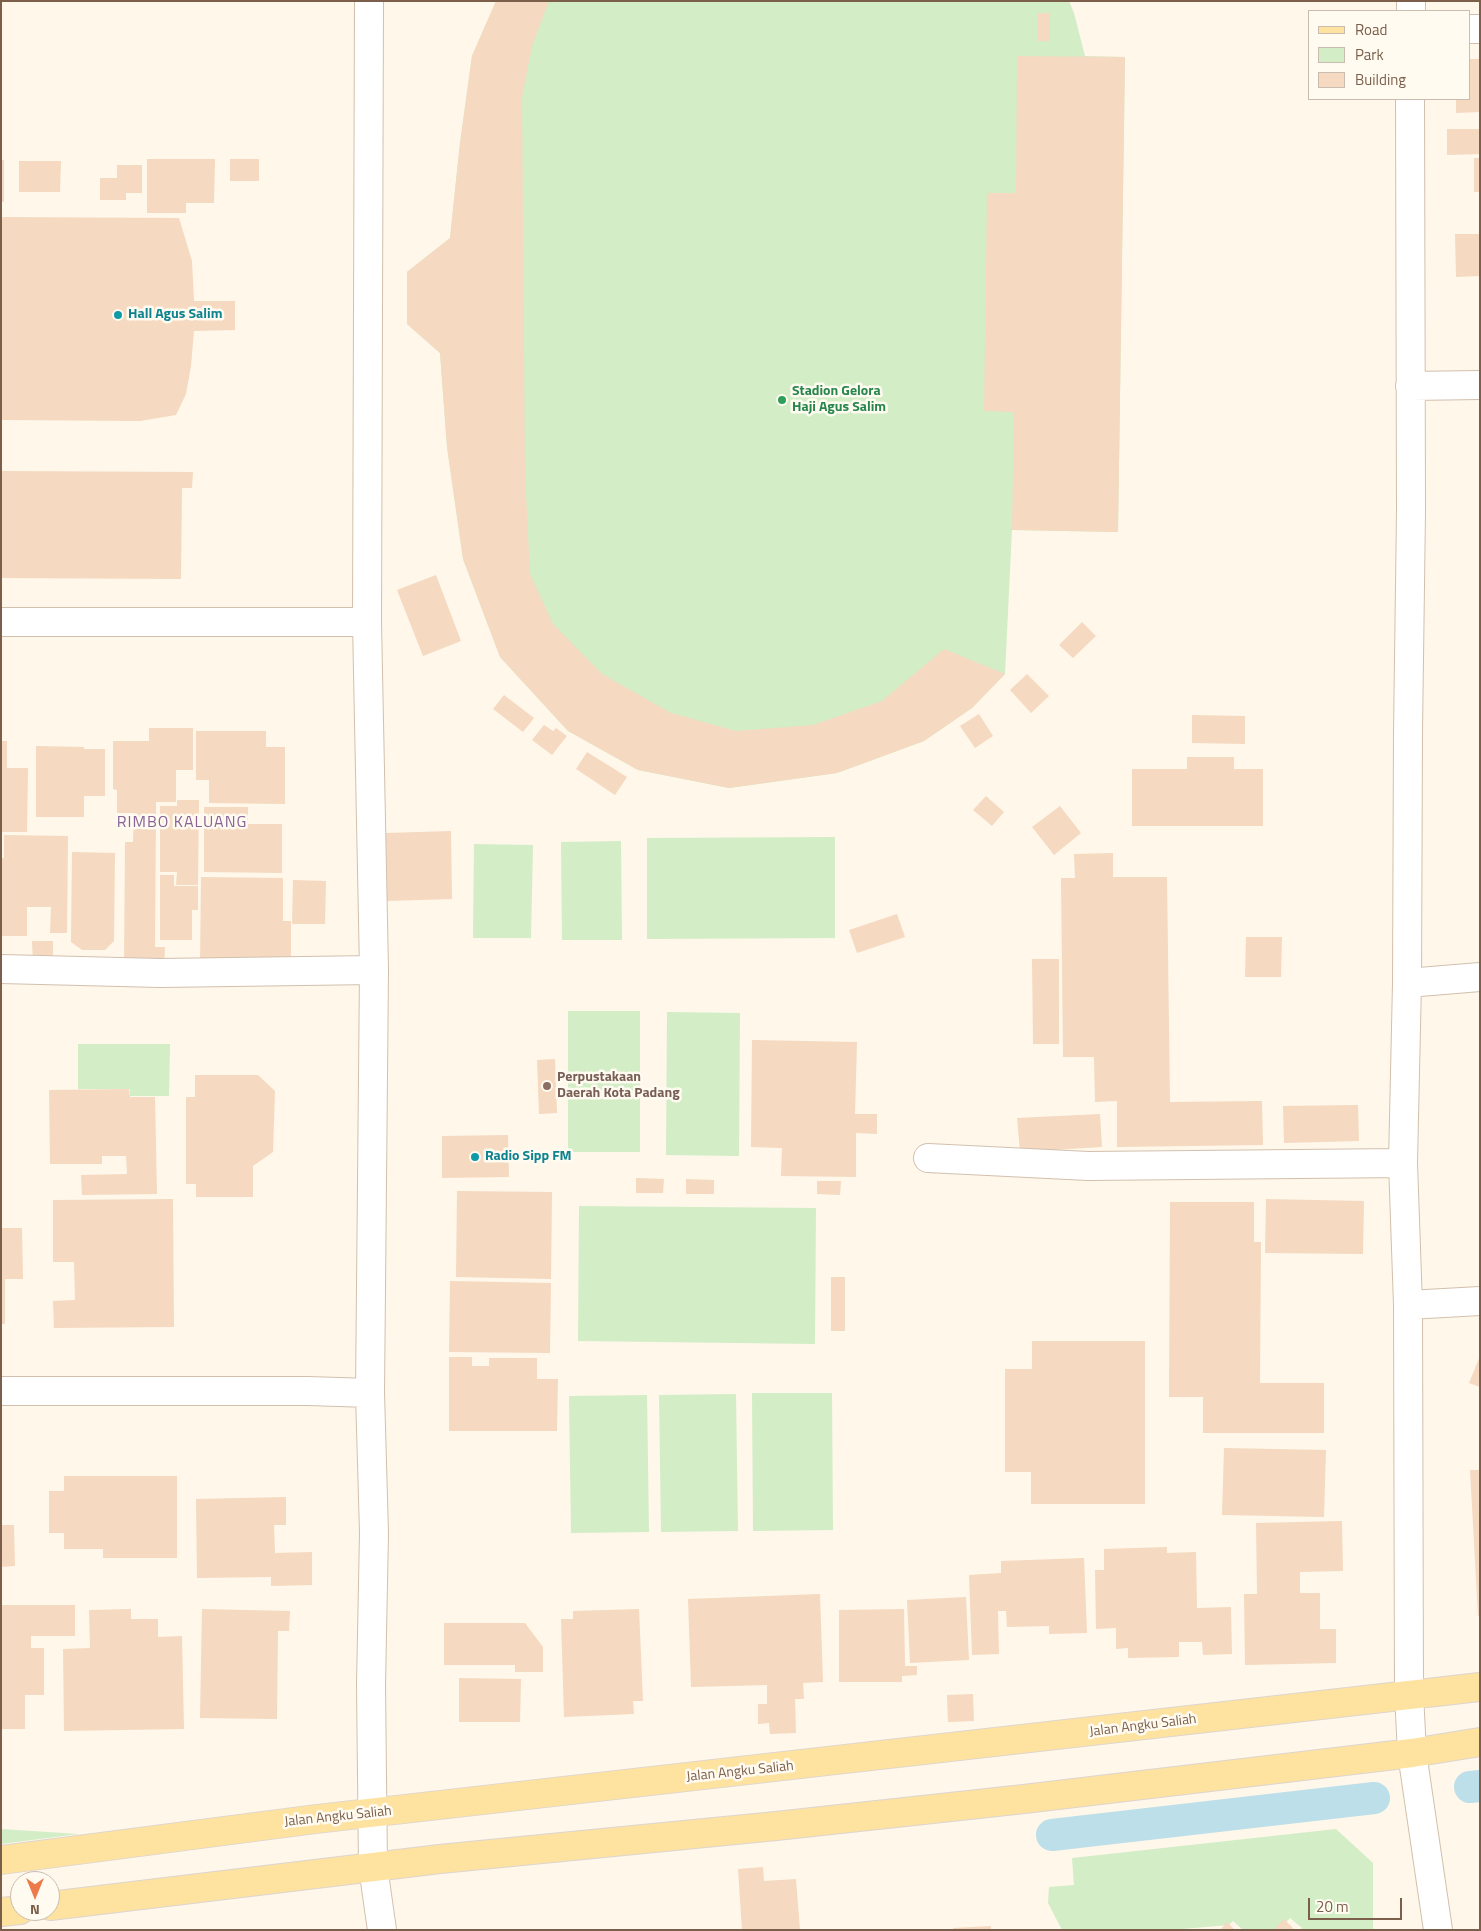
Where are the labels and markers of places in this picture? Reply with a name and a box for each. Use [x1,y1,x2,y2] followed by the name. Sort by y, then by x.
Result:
[128,307,222,323] place label: Hall Agus Salim
[112,309,124,321] marker: Hall Agus Salim
[792,384,886,417] place label: Stadion Gelora Haji Agus Salim
[776,394,788,406] marker: Stadion Gelora Haji Agus Salim
[557,1070,680,1102] place label: Perpustakaan Daerah Kota Padang
[541,1080,553,1092] marker: Perpustakaan Daerah Kota Padang
[485,1149,572,1165] place label: Radio Sipp FM
[469,1151,481,1163] marker: Radio Sipp FM

